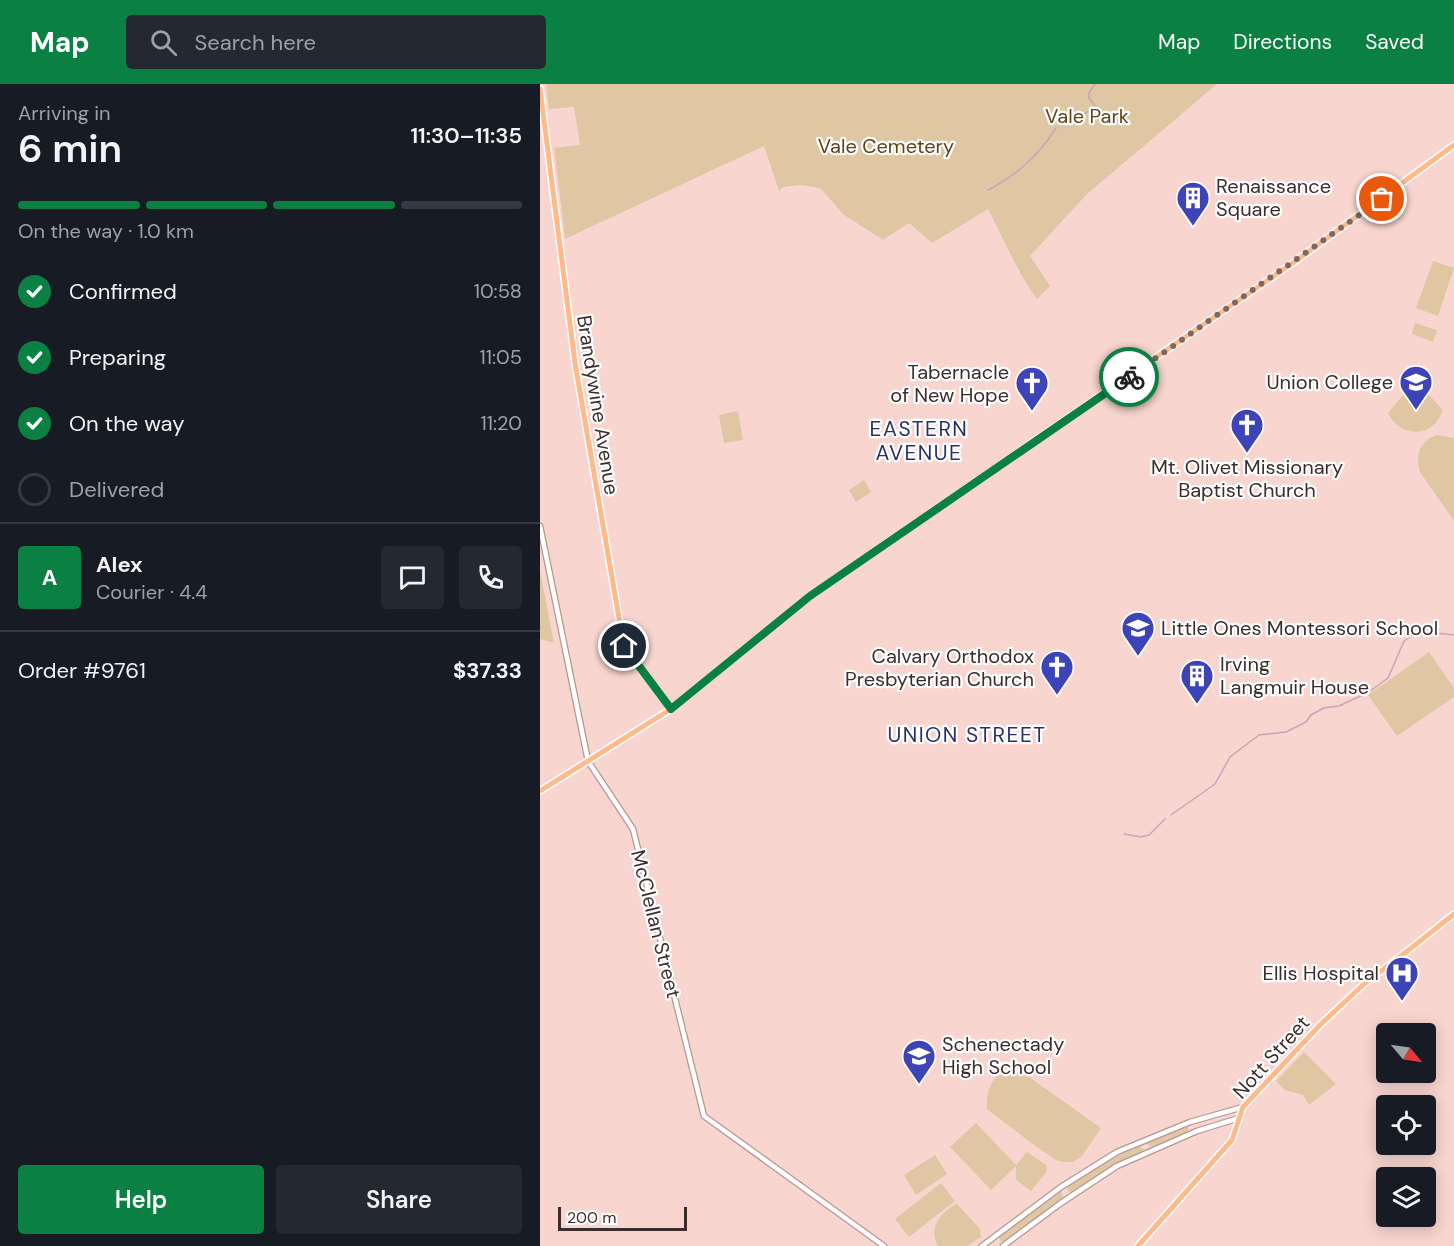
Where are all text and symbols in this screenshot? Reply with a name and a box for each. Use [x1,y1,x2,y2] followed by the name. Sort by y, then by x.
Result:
[126,15,546,69] search box
[30,24,90,61] text: Map
[147,26,180,59] icon: search
[195,28,316,57] text: Search here
[1158,28,1200,56] text: Map
[1233,28,1332,56] text: Directions
[1365,28,1424,56] text: Saved
[18,100,110,126] text: Arriving in
[1045,103,1129,129] park label: Vale Park
[410,121,522,150] text: 11:30–11:35
[18,123,122,174] text: 6 min
[818,133,954,159] park label: Vale Cemetery
[1216,173,1331,222] place label: Renaissance Square
[1356,173,1407,224] pin
[1175,180,1211,227] building icon: Renaissance Square
[1365,182,1398,215] icon: bag
[18,218,194,244] text: On the way · 1.0 km
[18,275,51,308] icon: check
[69,277,177,306] text: Confirmed
[474,278,522,304] text: 10:58
[571,313,625,497] street label: Brandywine Avenue
[18,341,51,374] icon: check
[69,343,166,372] text: Preparing
[480,344,522,370] text: 11:05
[1099,347,1159,407] courier
[890,359,1009,408] place label: Tabernacle of New Hope
[1113,361,1146,394] icon: bike
[1398,364,1434,411] school or university icon: Union College
[1014,365,1050,412] church icon: Tabernacle of New Hope
[1266,369,1393,395] place label: Union College
[18,407,51,440] icon: check
[1229,407,1265,454] church icon: Mt. Olivet Missionary Baptist Church
[69,409,184,438] text: On the way
[480,410,522,436] text: 11:20
[870,415,968,467] district label: EASTERN AVENUE
[1151,454,1343,503] place label: Mt. Olivet Missionary Baptist Church
[69,475,164,504] text: Delivered
[381,546,444,609] button: chat
[459,546,522,609] button: phone
[96,550,143,579] text: Alex
[42,563,57,592] text: A
[96,579,207,605] text: Courier · 4.4
[1120,610,1156,657] school or university icon: Little Ones Montessori School
[1161,615,1438,641] place label: Little Ones Montessori School
[598,620,649,671] pin
[607,629,640,662] icon: home
[845,643,1034,692] place label: Calvary Orthodox Presbyterian Church
[1039,649,1075,696] church icon: Calvary Orthodox Presbyterian Church
[1220,651,1369,700] place label: Irving Langmuir House
[18,656,146,685] text: Order #9761
[453,656,522,685] text: $37.33
[1179,658,1215,705] building icon: Irving Langmuir House
[887,721,1047,749] district label: UNION STREET
[625,847,687,1001] street label: McClellan Street
[1384,955,1420,1002] hospital icon: Ellis Hospital
[1263,960,1379,986] place label: Ellis Hospital
[1227,1010,1315,1104] street label: Nott Street
[1376,1023,1436,1083] north arrow
[1376,1023,1436,1227] map controls
[942,1031,1064,1080] place label: Schenectady High School
[901,1038,937,1085] school or university icon: Schenectady High School
[1376,1095,1436,1155] button: locate
[18,1165,264,1234] button: Help
[276,1165,522,1234] button: Share
[1376,1167,1436,1227] button: layers
[558,1204,687,1232] scale bar
[567,1207,616,1228] text: 200 m

